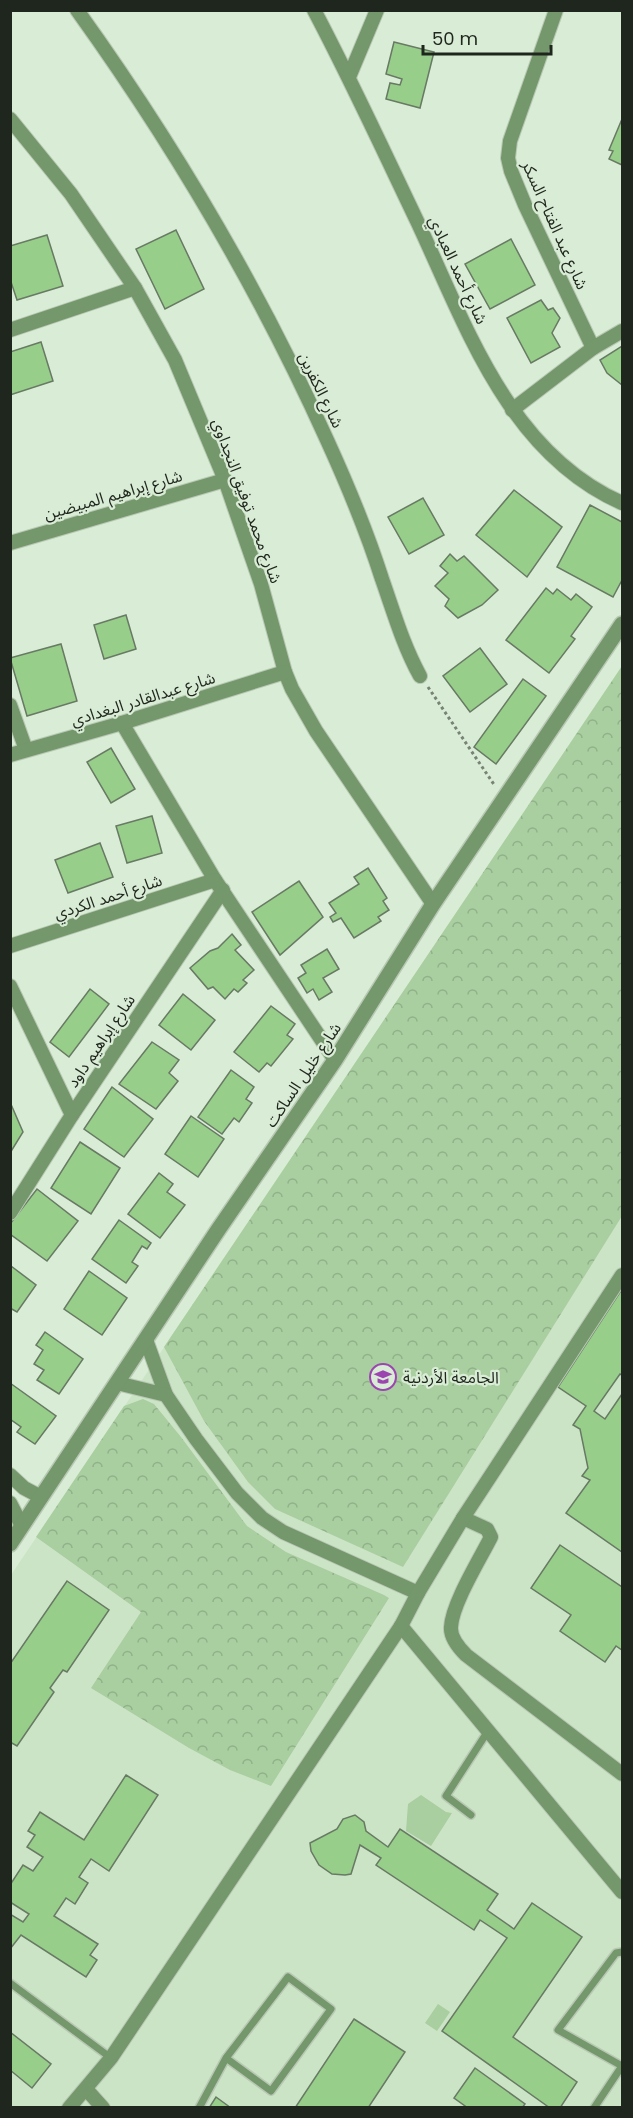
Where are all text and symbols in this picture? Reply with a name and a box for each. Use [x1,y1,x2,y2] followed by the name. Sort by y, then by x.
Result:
[423,18,550,56] scale bar
[432,26,478,51] text: 50 m
[515,156,594,293] street label: شارع عبد الفتاح السكر
[422,212,493,328] street label: شارع أحمد العبادي
[292,348,349,432] street label: شارع الكفرين
[205,415,288,587] street label: شارع محمد توفيق النجداوي
[41,464,185,527] street label: شارع إبراهيم المبيضين
[68,666,218,733] street label: شارع عبدالقادر البغدادي
[51,869,165,926] street label: شارع أحمد الكردي
[61,990,142,1093] street label: شارع إبراهيم داود
[259,1018,347,1133] street label: شارع خليل الساكت
[368,1362,398,1392] school or university icon: الجامعة الأردنية
[403,1366,499,1389] place label: الجامعة الأردنية

